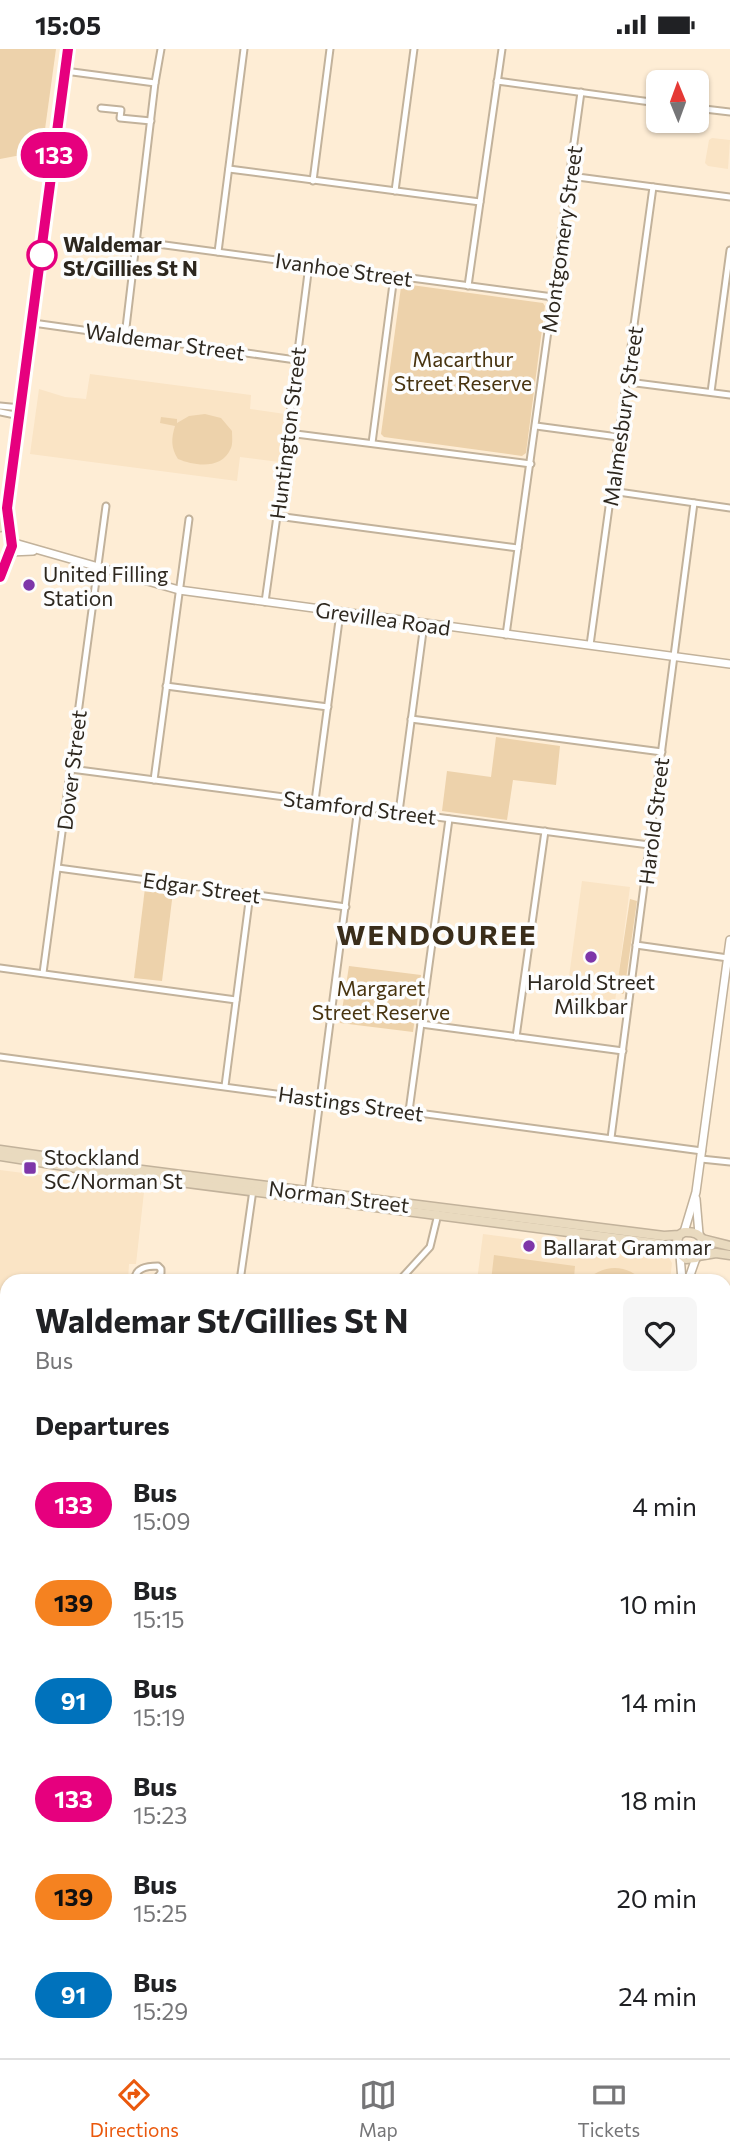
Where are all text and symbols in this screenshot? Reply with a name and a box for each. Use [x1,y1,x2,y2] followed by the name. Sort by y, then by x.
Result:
[35,9,101,40] text: 15:05
[646,70,709,133] north arrow
[646,70,709,133] map controls
[14,132,94,178] line badge: 133
[35,140,73,169] text: 133
[535,144,587,334] street label: Montgomery Street
[63,231,198,280] place label: Waldemar St/Gillies St N
[27,240,57,270] marker: Waldemar St/Gillies St N
[274,247,414,291] street label: Ivanhoe Street
[84,317,246,365] street label: Waldemar Street
[597,324,647,508] street label: Malmesbury Street
[264,345,310,521] street label: Huntington Street
[394,346,532,395] park label: Macarthur Street Reserve
[43,561,168,610] place label: United Filling Station
[21,577,37,593] marker: United Filling Station
[314,596,452,640] street label: Grevillea Road
[51,708,91,832] street label: Dover Street
[633,756,673,886] street label: Harold Street
[282,785,438,829] street label: Stamford Street
[142,866,262,908] street label: Edgar Street
[336,917,538,951] district label: WENDOUREE
[583,949,599,965] marker: Harold Street Milkbar
[527,969,655,1018] place label: Harold Street Milkbar
[312,975,450,1024] park label: Margaret Street Reserve
[277,1080,425,1126] street label: Hastings Street
[44,1144,183,1193] place label: Stockland SC/Norman St
[22,1160,38,1176] marker: Stockland SC/Norman St
[267,1175,411,1217] street label: Norman Street
[543,1234,712,1259] place label: Ballarat Grammar
[521,1238,537,1254] marker: Ballarat Grammar
[623,1297,697,1371] button: heart
[35,1299,408,1340] text: Waldemar St/Gillies St N
[35,1346,73,1374] text: Bus
[35,1409,170,1440] text: Departures
[133,1476,177,1507] text: Bus
[54,1490,93,1519] text: 133
[632,1490,697,1521] text: 4 min
[133,1507,190,1535] text: 15:09
[133,1574,177,1605] text: Bus
[54,1588,93,1617] text: 139
[620,1588,697,1619] text: 10 min
[133,1605,185,1633] text: 15:15
[133,1672,177,1703] text: Bus
[61,1686,86,1715] text: 91
[621,1686,697,1717] text: 14 min
[133,1703,185,1731] text: 15:19
[133,1770,177,1801] text: Bus
[54,1784,93,1813] text: 133
[621,1784,697,1815] text: 18 min
[133,1801,187,1829] text: 15:23
[133,1868,177,1899] text: Bus
[54,1882,93,1911] text: 139
[616,1882,697,1913] text: 20 min
[133,1899,187,1927] text: 15:25
[133,1966,177,1997] text: Bus
[61,1980,86,2009] text: 91
[618,1980,697,2011] text: 24 min
[133,1997,188,2025] text: 15:29
[90,2076,179,2141] tab: Directions
[359,2076,398,2141] tab: Map
[577,2076,640,2141] tab: Tickets

